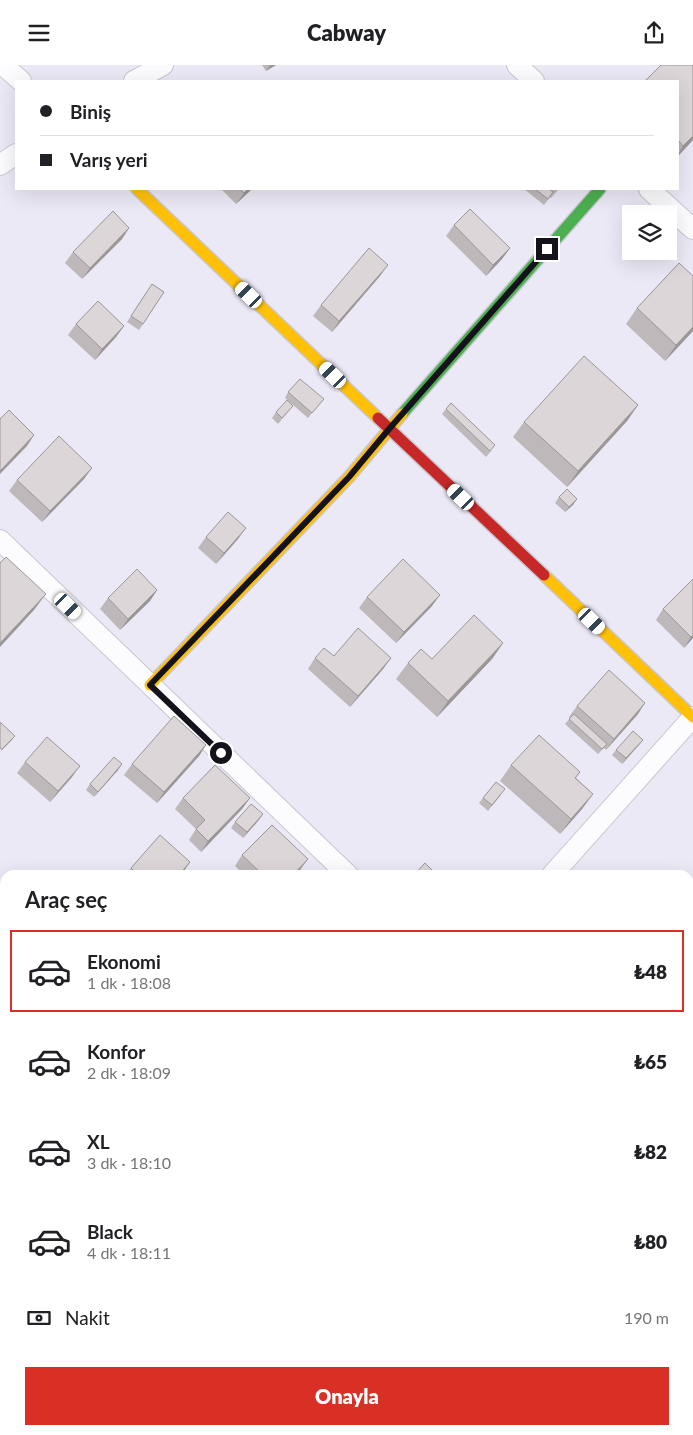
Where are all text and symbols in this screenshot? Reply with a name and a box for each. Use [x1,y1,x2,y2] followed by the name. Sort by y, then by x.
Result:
[25,19,53,47] icon: menu
[307,19,386,46] text: Cabway
[640,19,668,47] icon: share
[70,100,111,123] text: Biniş
[70,148,148,171] text: Varış yeri
[622,205,677,260] map controls
[622,205,677,260] button: layers
[536,238,558,260] route end
[232,279,265,311] car
[316,359,349,391] car
[444,481,477,513] car
[51,590,84,622] car
[575,605,608,637] car
[210,742,232,764] route start
[25,886,108,913] text: Araç seç
[27,949,72,994] icon: car
[87,950,161,973] text: Ekonomi
[634,960,667,983] text: ₺48
[87,973,171,992] text: 1 dk · 18:08
[27,1039,72,1084] icon: car
[87,1040,145,1063] text: Konfor
[634,1050,667,1073] text: ₺65
[87,1063,171,1082] text: 2 dk · 18:09
[27,1129,72,1174] icon: car
[87,1130,110,1153] text: XL
[634,1140,667,1163] text: ₺82
[87,1153,171,1172] text: 3 dk · 18:10
[27,1219,72,1264] icon: car
[87,1220,133,1243] text: Black
[634,1230,667,1253] text: ₺80
[87,1243,171,1262] text: 4 dk · 18:11
[25,1304,53,1332] icon: cash
[65,1306,110,1329] text: Nakit
[624,1308,669,1327] text: 190 m
[25,1367,669,1425] button: Onayla

